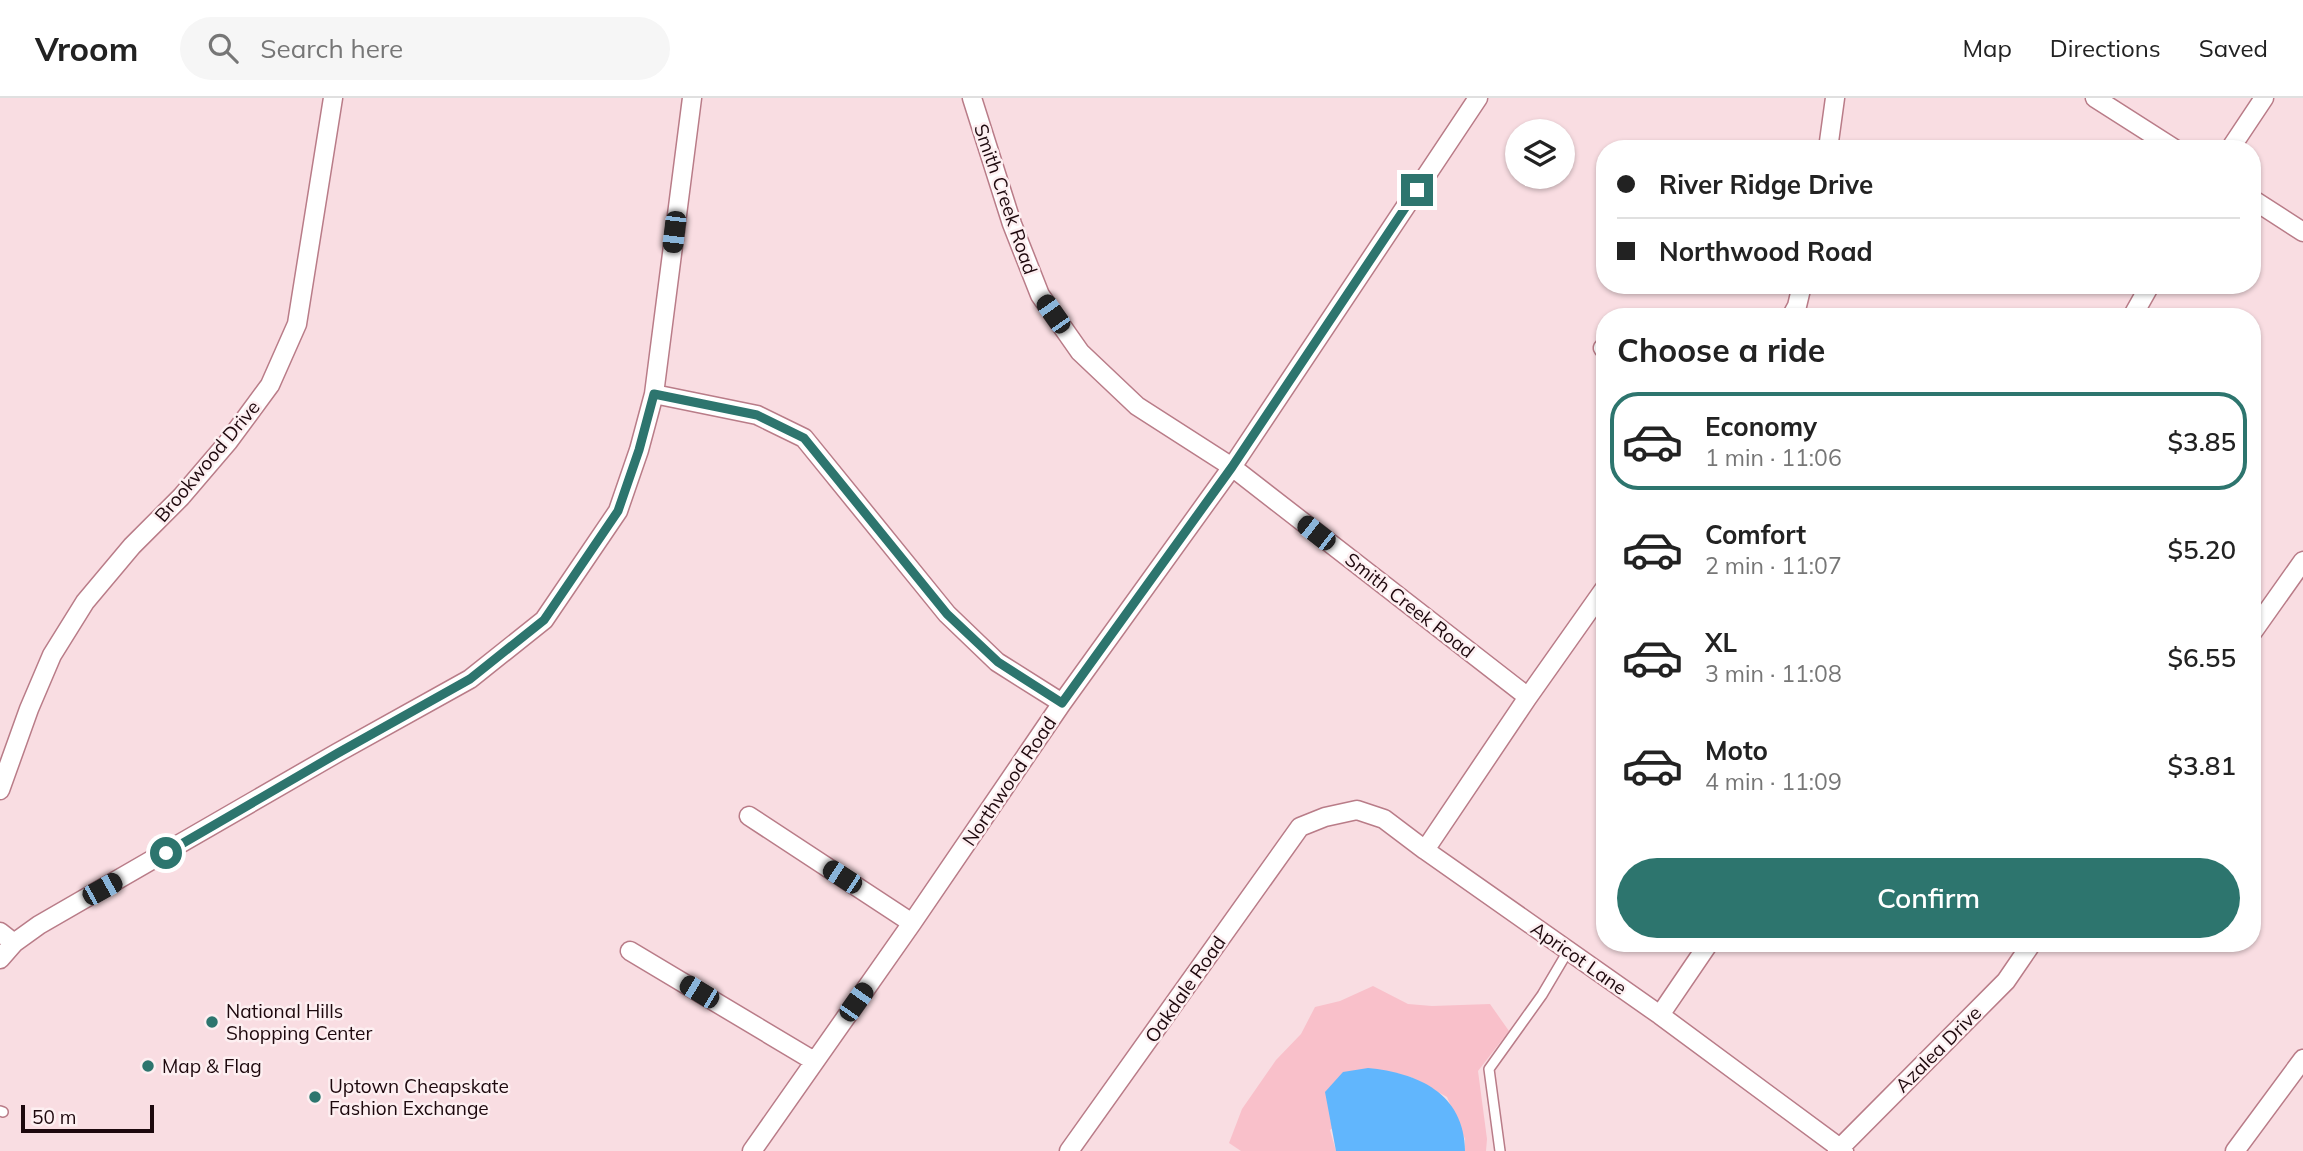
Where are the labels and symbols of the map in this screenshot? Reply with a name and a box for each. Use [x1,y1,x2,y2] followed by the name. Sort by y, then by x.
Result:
[969,121,1043,277] street label: Smith Creek Road
[1401,174,1433,206] route end
[662,210,687,254] car
[1033,291,1074,337] car
[149,395,265,527] street label: Brookwood Drive
[1293,512,1340,554] car
[1341,547,1479,663] street label: Smith Creek Road
[957,712,1061,850] street label: Northwood Road
[150,837,182,869] route start
[819,857,866,897] car
[79,870,126,908] car
[1526,916,1632,1000] street label: Apricot Lane
[1139,931,1231,1047] street label: Oakdale Road
[676,972,723,1012] car
[836,979,877,1025] car
[226,999,372,1045] place label: National Hills Shopping Center
[1890,1001,1986,1097] street label: Azalea Drive
[204,1014,220,1030] marker: National Hills Shopping Center
[162,1054,262,1078] place label: Map & Flag
[140,1058,156,1074] marker: Map & Flag
[329,1074,509,1120] place label: Uptown Cheapskate Fashion Exchange
[307,1089,323,1105] marker: Uptown Cheapskate Fashion Exchange
[21,1102,154,1134] scale bar

